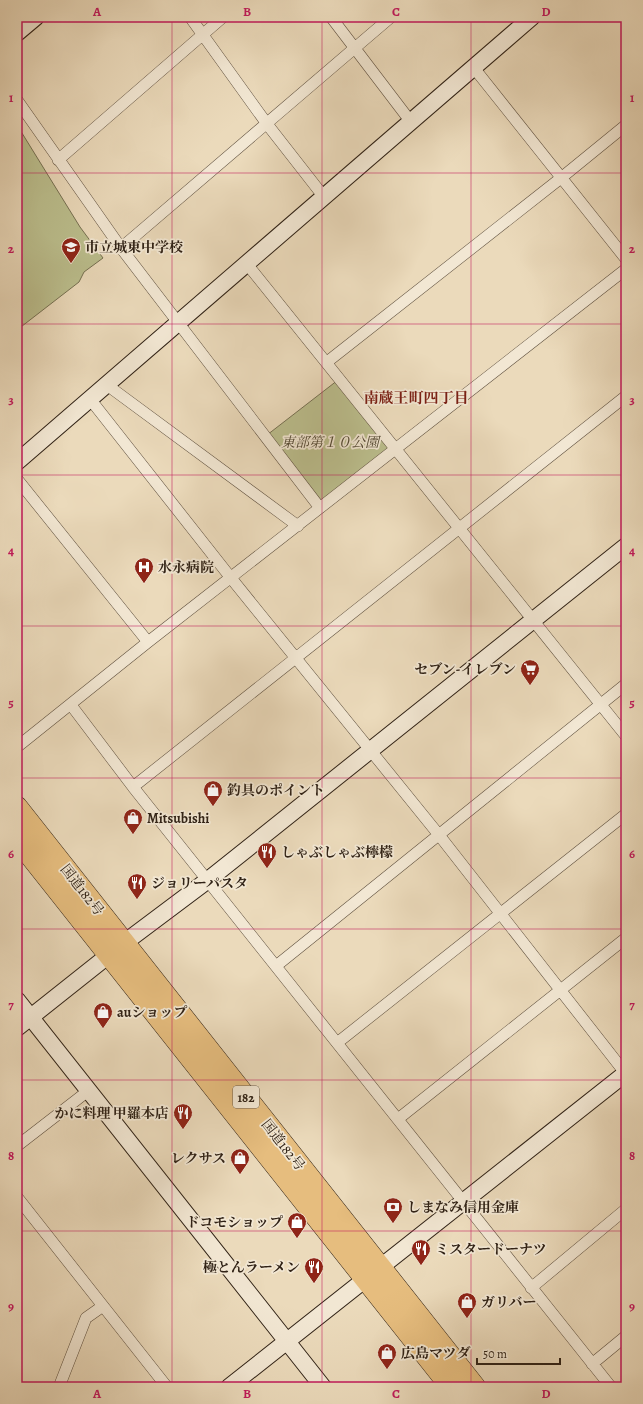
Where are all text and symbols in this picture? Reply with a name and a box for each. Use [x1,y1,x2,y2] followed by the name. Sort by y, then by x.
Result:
[92,3,102,20] text: A
[243,3,251,20] text: B
[392,3,400,20] text: C
[541,3,551,20] text: D
[9,89,14,106] text: 1
[630,89,635,106] text: 1
[60,236,82,264] school or university icon: 市立城東中学校
[85,238,183,257] place label: 市立城東中学校
[8,240,15,257] text: 2
[629,240,636,257] text: 2
[363,388,469,408] district label: 南蔵王町四丁目
[8,391,14,408] text: 3
[629,391,635,408] text: 3
[281,433,381,452] park label: 東部第１０公園
[8,542,14,559] text: 4
[629,542,635,559] text: 4
[133,556,155,584] hospital icon: 水永病院
[158,558,214,577] place label: 水永病院
[519,658,541,686] supermarket icon: セブン-イレブン
[414,660,516,679] place label: セブン-イレブン
[8,694,14,711] text: 5
[629,694,635,711] text: 5
[202,779,224,807] shop icon: 釣具のポイント
[227,781,325,800] place label: 釣具のポイント
[122,807,144,835] shop icon: Mitsubishi
[147,809,209,828] place label: Mitsubishi
[256,841,278,869] restaurant icon: しゃぶしゃぶ檸檬
[281,843,393,862] place label: しゃぶしゃぶ檸檬
[8,845,14,862] text: 6
[629,845,635,862] text: 6
[56,860,108,920] street label: 国道182号
[126,872,148,900] restaurant icon: ジョリーパスタ
[151,874,248,893] place label: ジョリーパスタ
[8,996,14,1013] text: 7
[629,996,635,1013] text: 7
[92,1001,114,1029] shop icon: auショップ
[117,1003,187,1022] place label: auショップ
[233,1086,259,1108] road number: 182
[172,1102,194,1130] restaurant icon: かに料理 甲羅本店
[55,1104,169,1123] place label: かに料理 甲羅本店
[257,1115,309,1175] street label: 国道182号
[8,1147,14,1164] text: 8
[229,1147,251,1175] shop icon: レクサス
[629,1147,635,1164] text: 8
[171,1149,226,1168] place label: レクサス
[382,1196,404,1224] bank icon: しまなみ信用金庫
[407,1198,519,1217] place label: しまなみ信用金庫
[286,1211,308,1239] shop icon: ドコモショップ
[186,1213,283,1232] place label: ドコモショップ
[410,1238,432,1266] restaurant icon: ミスタードーナツ
[435,1240,547,1259] place label: ミスタードーナツ
[303,1256,325,1284] restaurant icon: 極とんラーメン
[203,1258,300,1277] place label: 極とんラーメン
[456,1291,478,1319] shop icon: ガリバー
[481,1293,537,1312] place label: ガリバー
[8,1298,14,1315] text: 9
[629,1298,635,1315] text: 9
[477,1340,560,1366] scale bar
[376,1342,398,1370] shop icon: 広島マツダ
[401,1344,470,1363] place label: 広島マツダ
[483,1346,507,1362] text: 50 m
[92,1385,102,1402] text: A
[243,1385,251,1402] text: B
[392,1385,400,1402] text: C
[541,1385,551,1402] text: D

